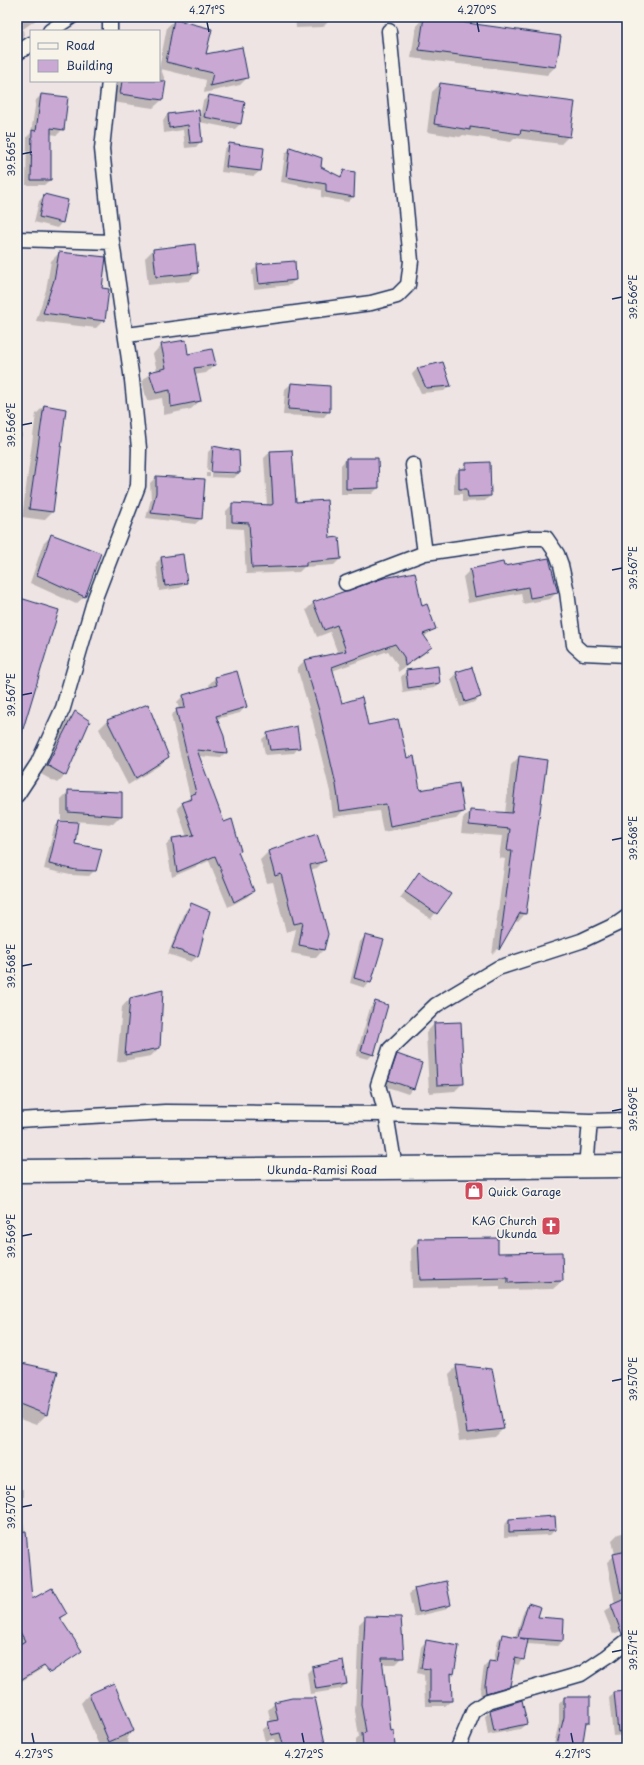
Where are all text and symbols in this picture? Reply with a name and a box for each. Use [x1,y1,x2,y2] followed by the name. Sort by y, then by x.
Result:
[189,2,225,17] text: 4.271°S
[457,2,497,17] text: 4.270°S
[30,30,160,82] legend
[66,36,95,54] text: Road
[66,56,113,74] text: Building
[3,131,18,177] text: 39.565°E
[625,274,640,320] text: 39.566°E
[3,402,18,448] text: 39.566°E
[625,546,640,590] text: 39.567°E
[3,673,18,717] text: 39.567°E
[625,816,640,860] text: 39.568°E
[3,944,18,988] text: 39.568°E
[625,1087,640,1131] text: 39.569°E
[267,1161,377,1178] street label: Ukunda-Ramisi Road
[463,1180,485,1202] shop icon: Quick Garage
[488,1183,561,1200] place label: Quick Garage
[472,1212,537,1242] place label: KAG Church Ukunda
[3,1214,18,1258] text: 39.569°E
[540,1215,562,1237] church icon: KAG Church Ukunda
[625,1357,640,1401] text: 39.570°E
[3,1485,18,1529] text: 39.570°E
[625,1629,640,1671] text: 39.571°E
[15,1746,53,1761] text: 4.273°S
[285,1746,323,1761] text: 4.272°S
[555,1746,591,1761] text: 4.271°S

